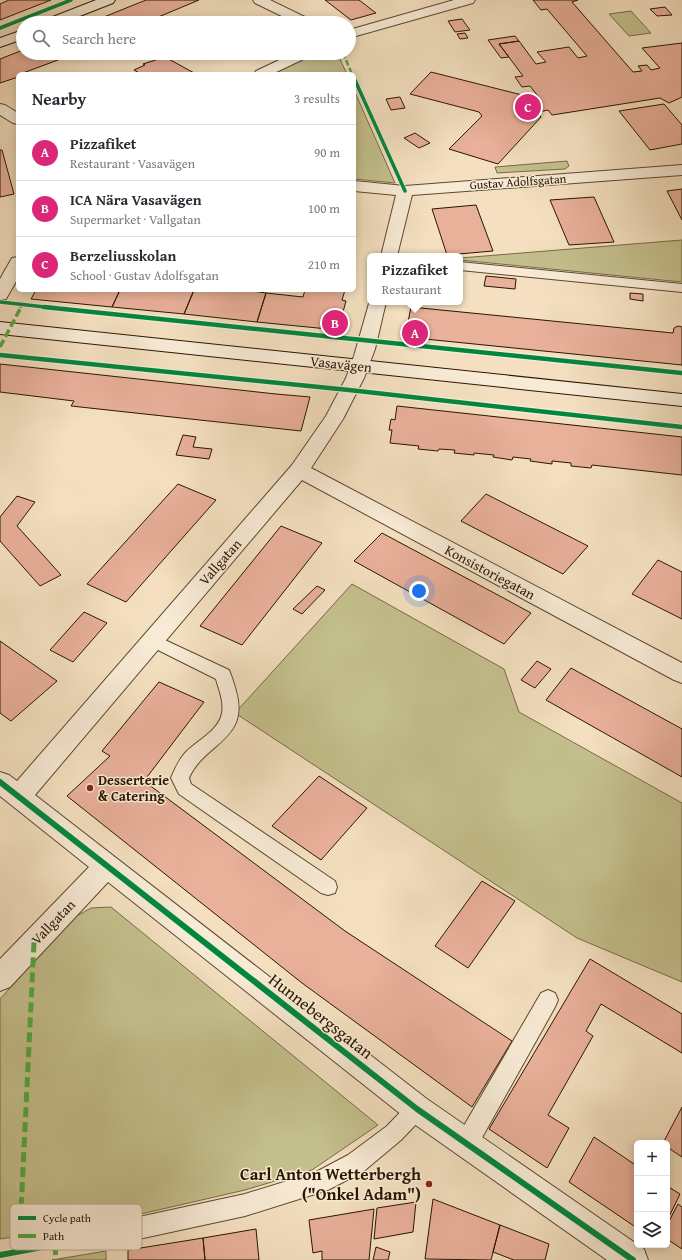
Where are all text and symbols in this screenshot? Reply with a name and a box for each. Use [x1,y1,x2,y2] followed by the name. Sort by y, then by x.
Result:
[16,16,356,60] search box
[30,27,52,49] icon: search
[62,28,136,49] text: Search here
[32,86,86,111] text: Nearby
[294,89,340,108] text: 3 results
[515,92,541,122] pin: C
[70,133,137,154] text: Pizzafiket
[41,143,49,162] text: A
[314,143,340,162] text: 90 m
[70,154,195,173] text: Restaurant · Vasavägen
[469,170,567,193] street label: Gustav Adolfsgatan
[70,189,202,210] text: ICA Nära Vasavägen
[41,199,49,218] text: B
[308,199,340,218] text: 100 m
[70,210,201,229] text: Supermarket · Vallgatan
[70,245,176,266] text: Berzeliusskolan
[367,253,463,305] popup
[41,255,49,274] text: C
[308,255,340,274] text: 210 m
[382,259,448,280] text: Pizzafiket
[70,266,219,285] text: School · Gustav Adolfsgatan
[382,280,442,299] text: Restaurant
[322,308,348,338] pin: B
[402,318,428,348] pin: A
[309,351,373,377] street label: Vasavägen
[194,534,246,590] street label: Vallgatan
[441,540,539,604] street label: Konsistoriegatan
[409,581,429,601] your location
[98,770,169,806] place label: Desserterie & Catering
[85,783,95,793] marker: Desserterie & Catering
[26,895,80,949] street label: Vallgatan
[264,967,379,1065] street label: Hunnebergsgatan
[634,1140,670,1248] map controls
[634,1140,670,1176] button: +
[240,1161,421,1206] place label: Carl Anton Wetterbergh ("Onkel Adam")
[634,1176,670,1212] button: −
[424,1179,434,1189] marker: Carl Anton Wetterbergh ("Onkel Adam")
[10,1204,142,1250] legend
[43,1210,92,1226] text: Cycle path
[634,1212,670,1248] button: layers
[43,1228,65,1244] text: Path

